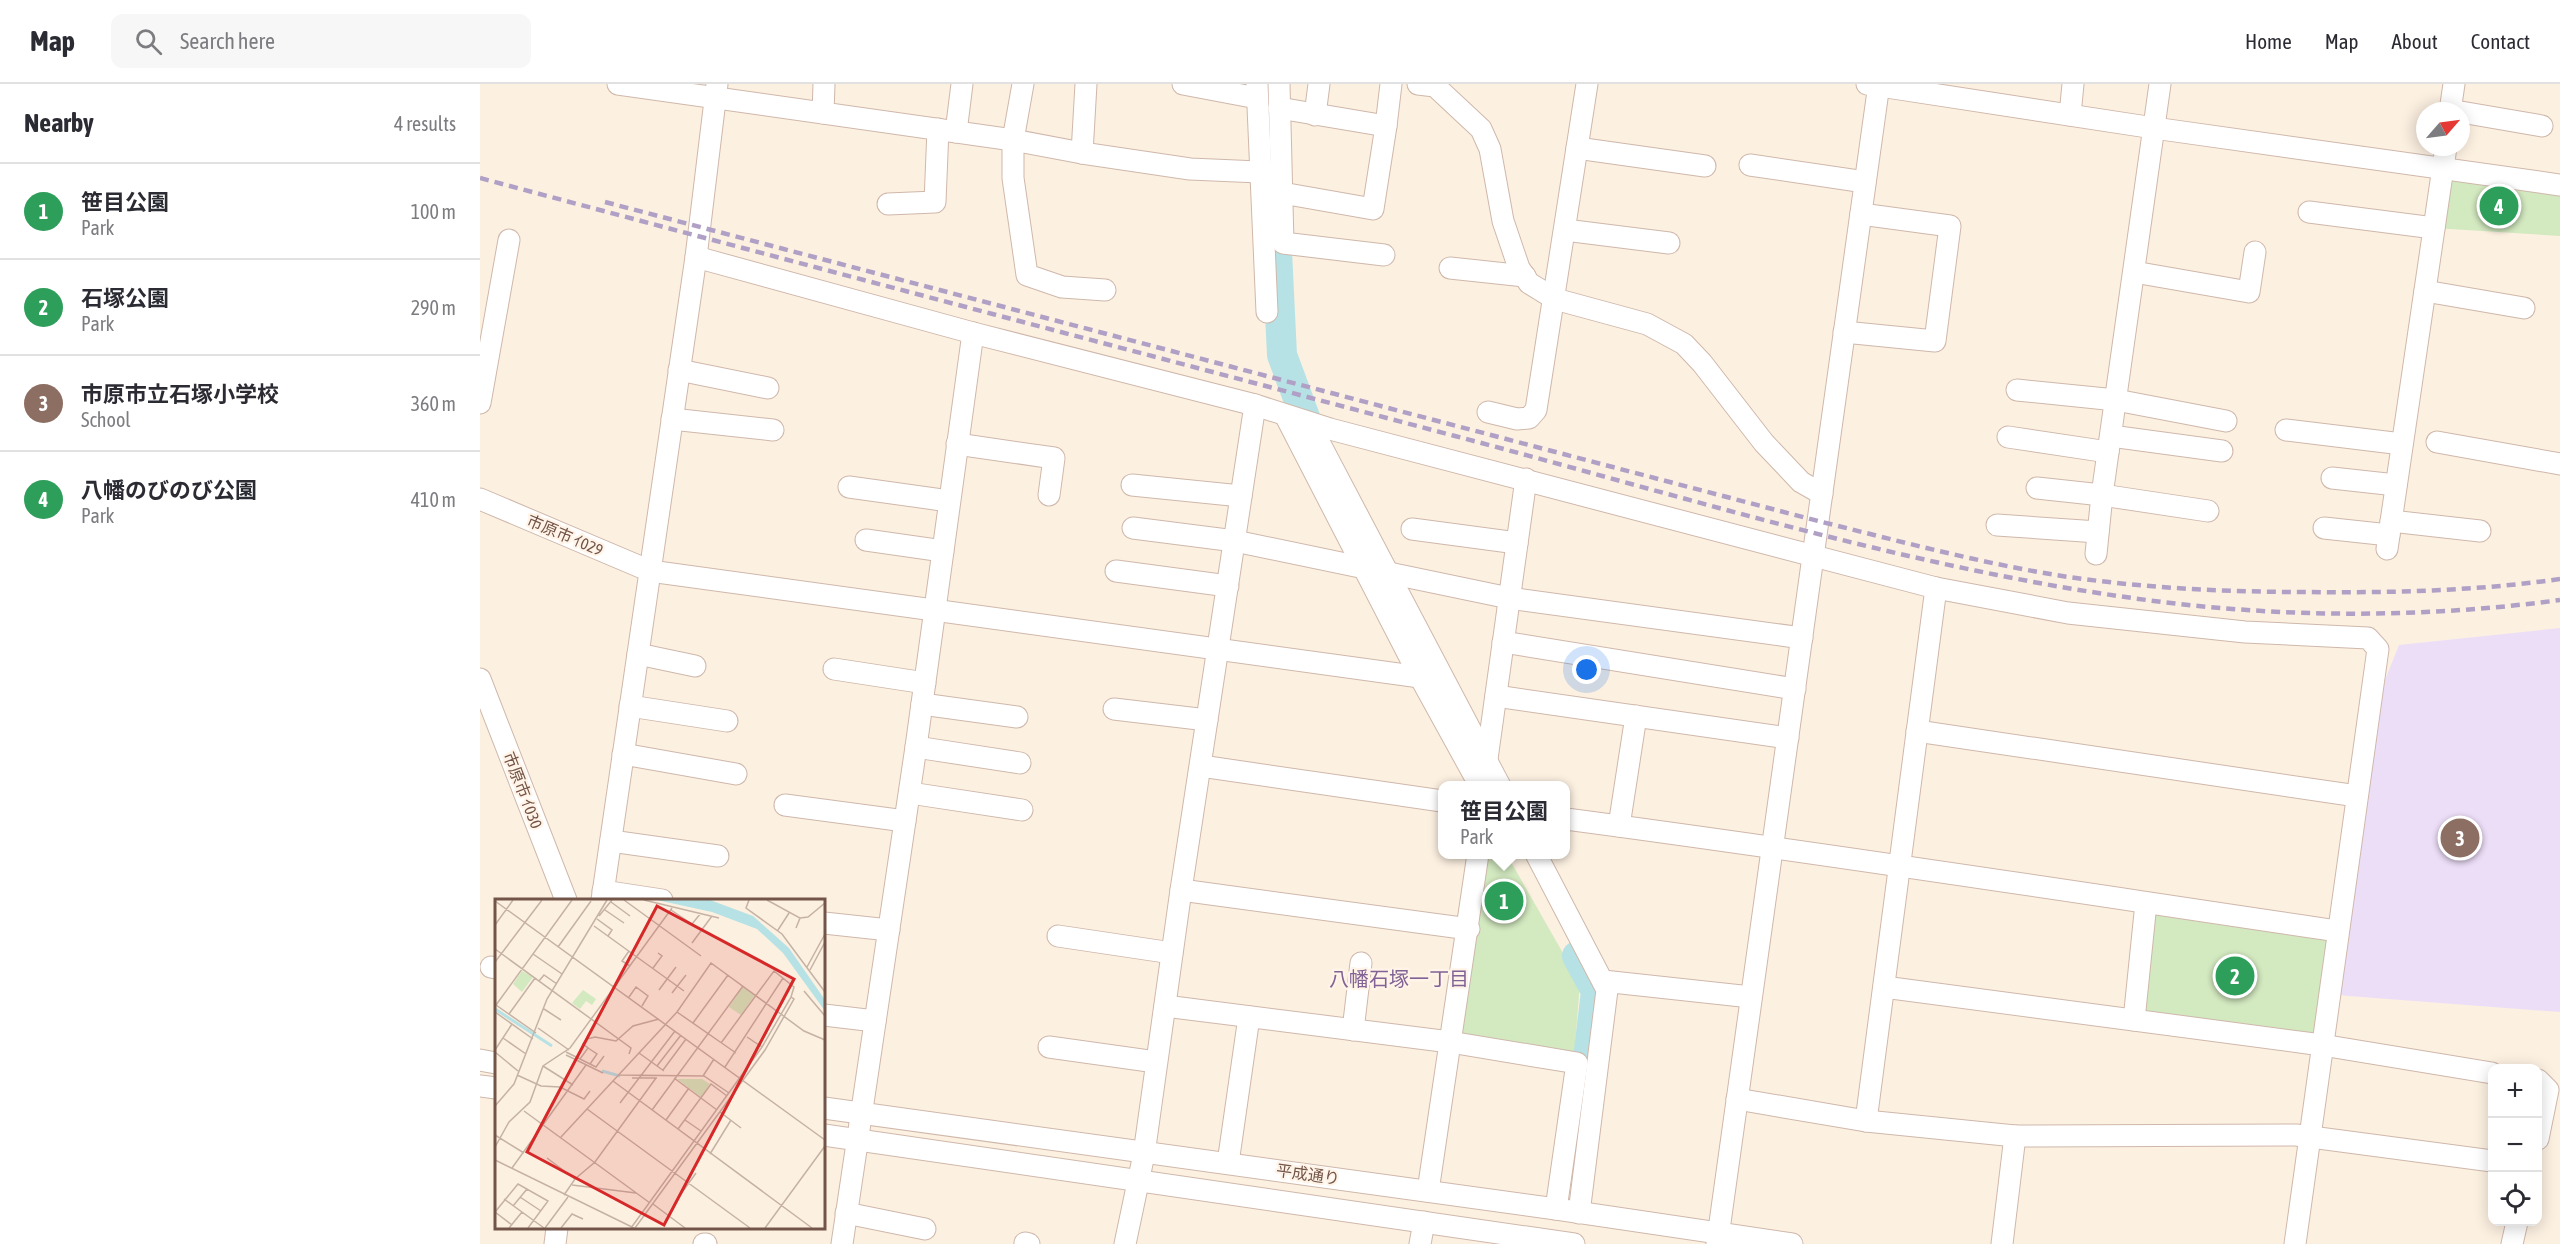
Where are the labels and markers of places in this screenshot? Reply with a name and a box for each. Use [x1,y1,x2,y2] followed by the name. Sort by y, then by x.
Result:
[2480,184,2518,228] pin: 4
[2440,816,2480,861] pin: 3
[1484,878,1524,924] pin: 1
[2216,954,2254,998] pin: 2

